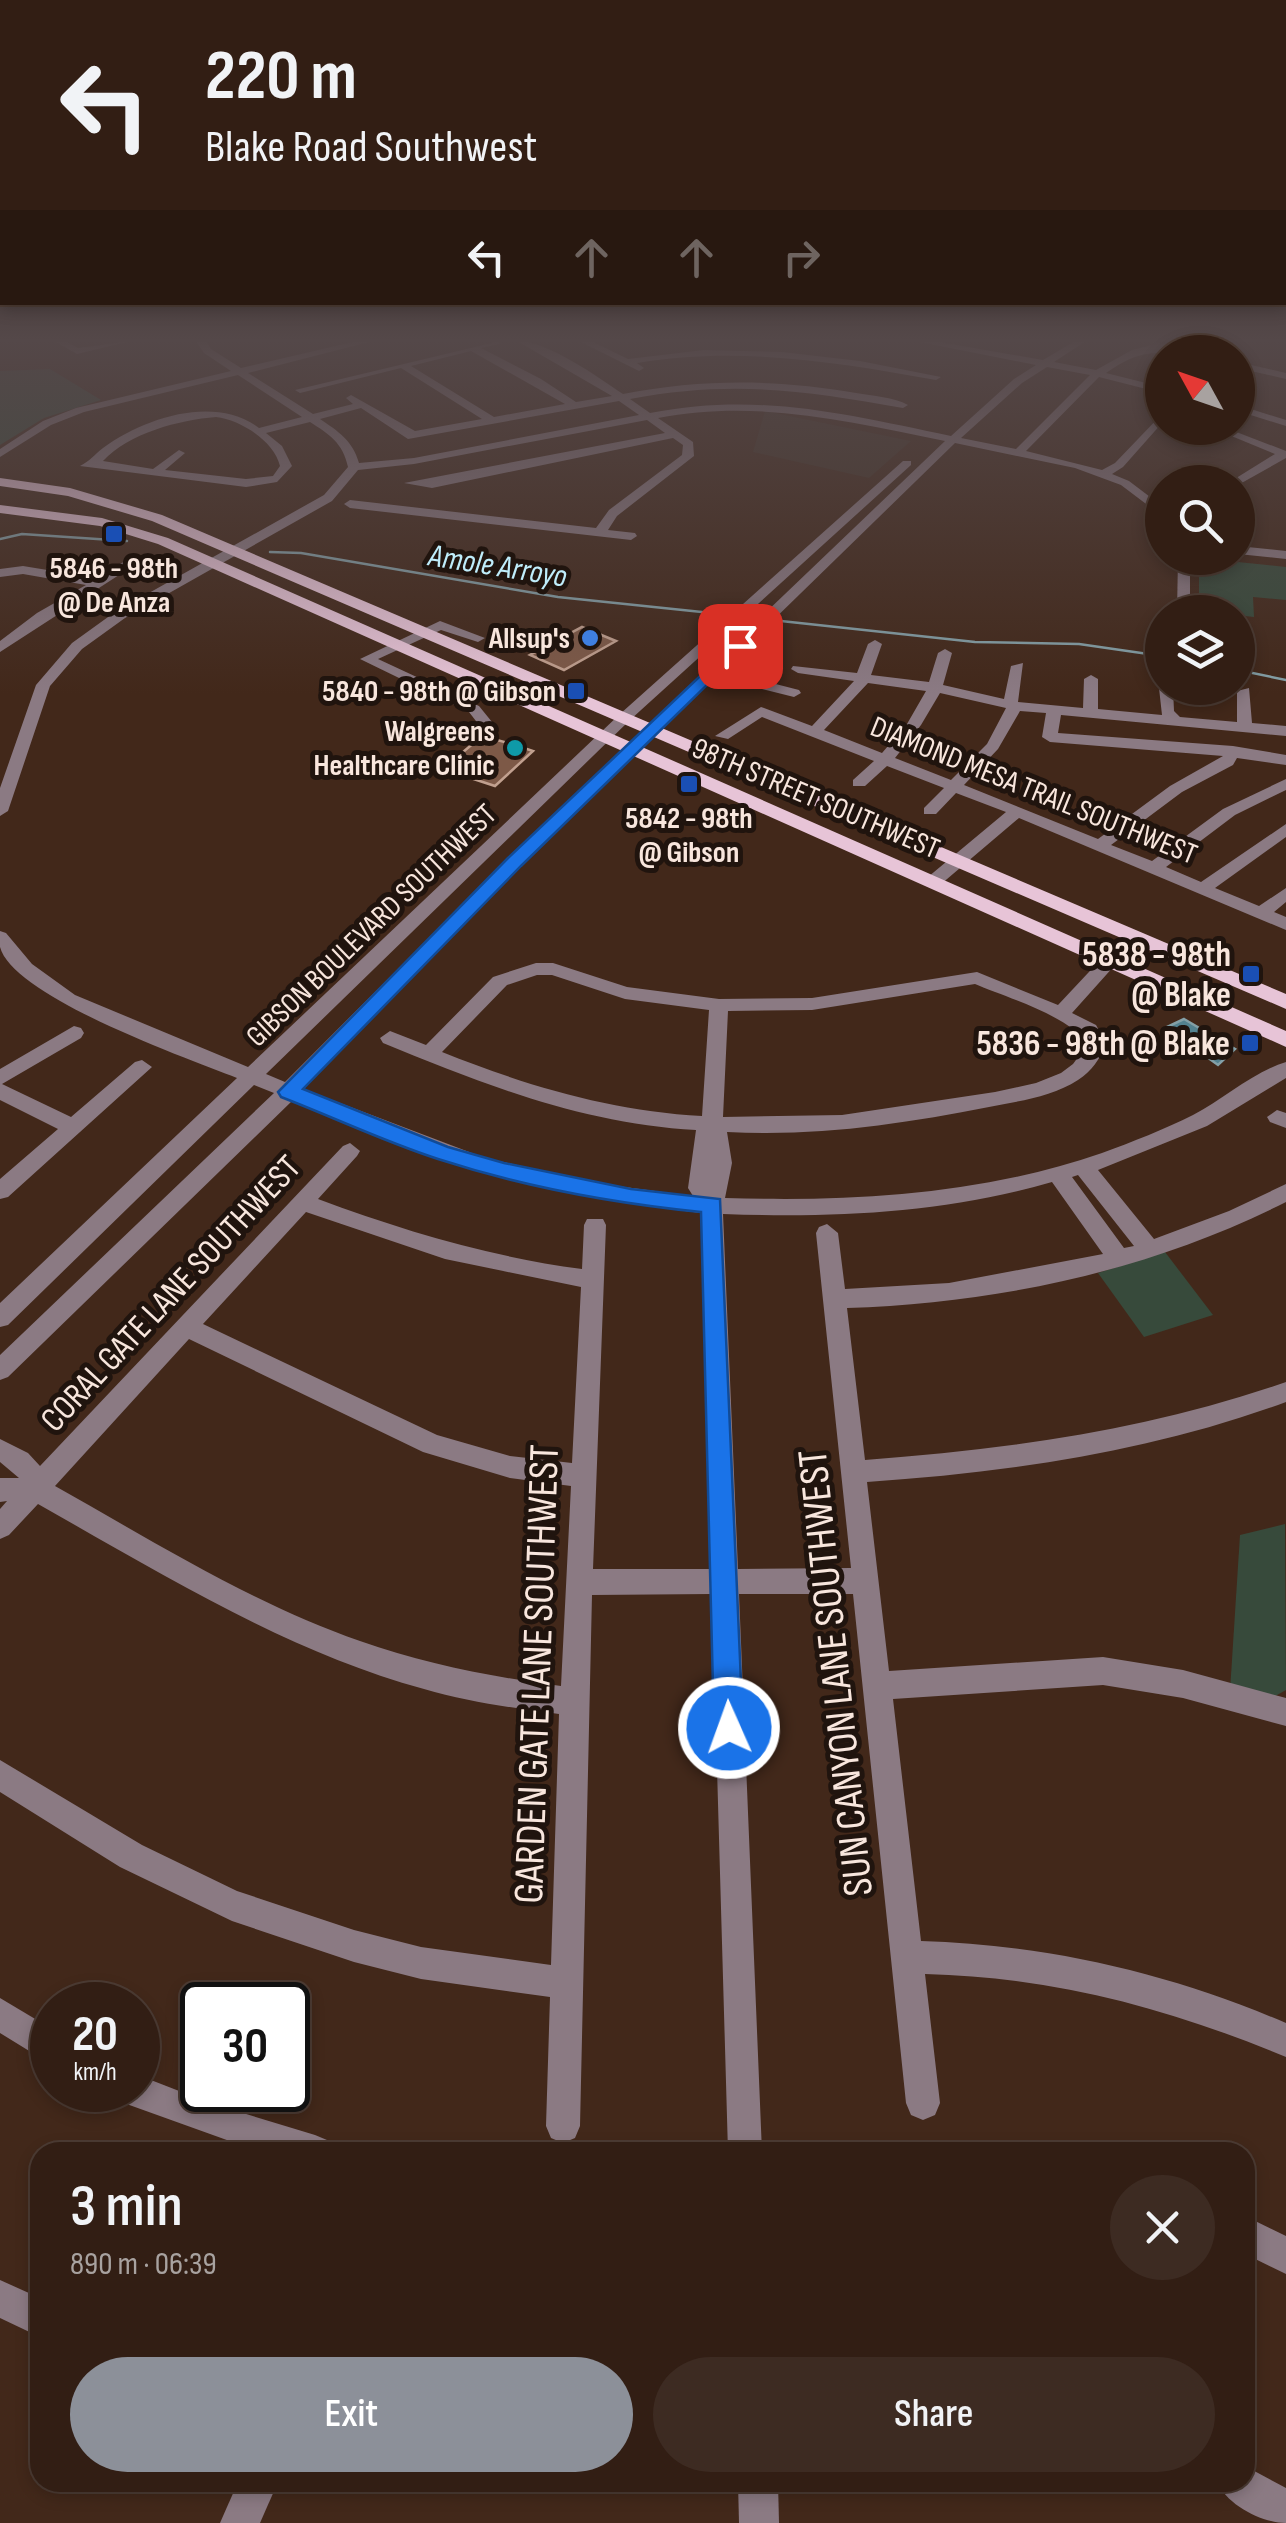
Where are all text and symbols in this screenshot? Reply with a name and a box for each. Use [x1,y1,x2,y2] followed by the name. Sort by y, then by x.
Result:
[205,35,357,119] text: 220 m
[40,40,170,170] icon: left
[205,120,537,175] text: Blake Road Southwest
[459,230,514,285] icon: left
[564,230,619,285] icon: ahead
[669,230,724,285] icon: ahead
[774,230,829,285] icon: right
[1145,335,1255,445] north arrow
[1145,335,1255,705] map controls
[1145,465,1255,575] button: search
[103,523,125,545] marker: 5846 - 98th @ De Anza
[424,536,570,597] water label: Amole Arroyo
[50,551,178,621] place label: 5846 - 98th @ De Anza
[1145,595,1255,705] button: layers
[698,604,783,689] pin
[713,619,768,674] icon: arrive
[488,621,570,657] place label: Allsup's
[579,627,601,649] marker: Allsup's
[322,674,556,710] place label: 5840 - 98th @ Gibson
[565,680,587,702] marker: 5840 - 98th @ Gibson
[865,709,1202,873] street label: DIAMOND MESA TRAIL SOUTHWEST
[313,714,495,784] place label: Walgreens Healthcare Clinic
[686,730,945,867] street label: 98TH STREET SOUTHWEST
[504,737,526,759] marker: Walgreens Healthcare Clinic
[678,773,700,795] marker: 5842 - 98th @ Gibson
[239,797,504,1055] street label: GIBSON BOULEVARD SOUTHWEST
[625,801,753,871] place label: 5842 - 98th @ Gibson
[1082,934,1231,1017] place label: 5838 - 98th @ Blake
[1240,963,1262,985] marker: 5838 - 98th @ Blake
[976,1023,1230,1066] place label: 5836 - 98th @ Blake
[1239,1032,1261,1054] marker: 5836 - 98th @ Blake
[32,1147,310,1441] street label: CORAL GATE LANE SOUTHWEST
[504,1444,571,1905] street label: GARDEN GATE LANE SOUTHWEST
[788,1447,885,1899] street label: SUN CANYON LANE SOUTHWEST
[677,1676,781,1780] position arrow
[180,1982,310,2112] speed limit sign: 30
[72,2005,118,2065] text: 20
[73,2057,117,2088] text: km/h
[70,2171,183,2243] text: 3 min
[1110,2175,1215,2280] button: close
[70,2245,217,2284] text: 890 m · 06:39
[70,2357,633,2472] button: Exit
[653,2357,1215,2472] button: Share

